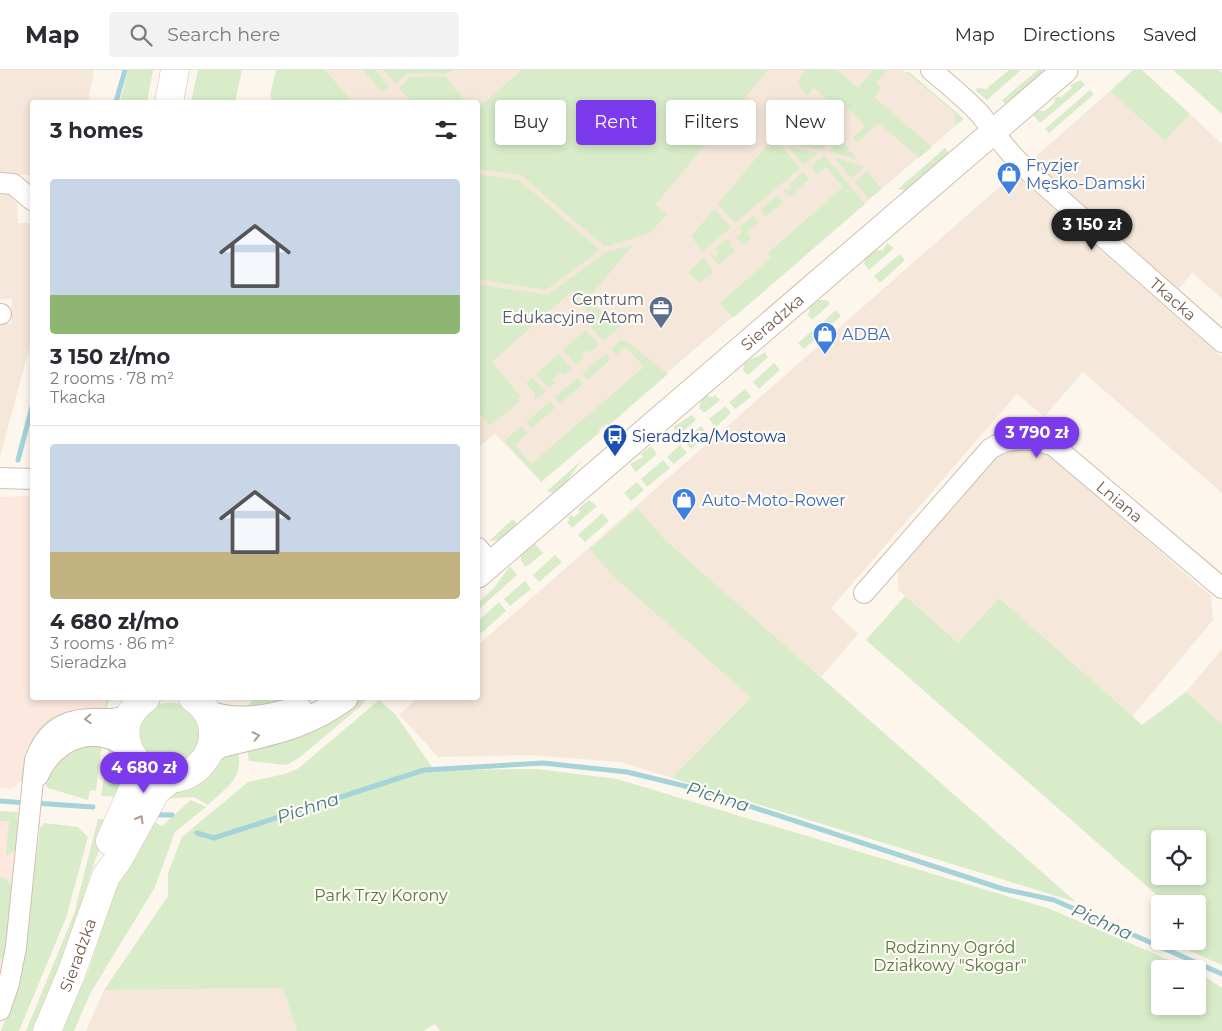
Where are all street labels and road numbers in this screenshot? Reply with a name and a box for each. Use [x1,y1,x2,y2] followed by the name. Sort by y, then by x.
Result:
[1146,273,1200,324] street label: Tkacka
[737,290,808,354] street label: Sieradzka
[1093,477,1147,526] street label: Lniana
[55,916,100,995] street label: Sieradzka

